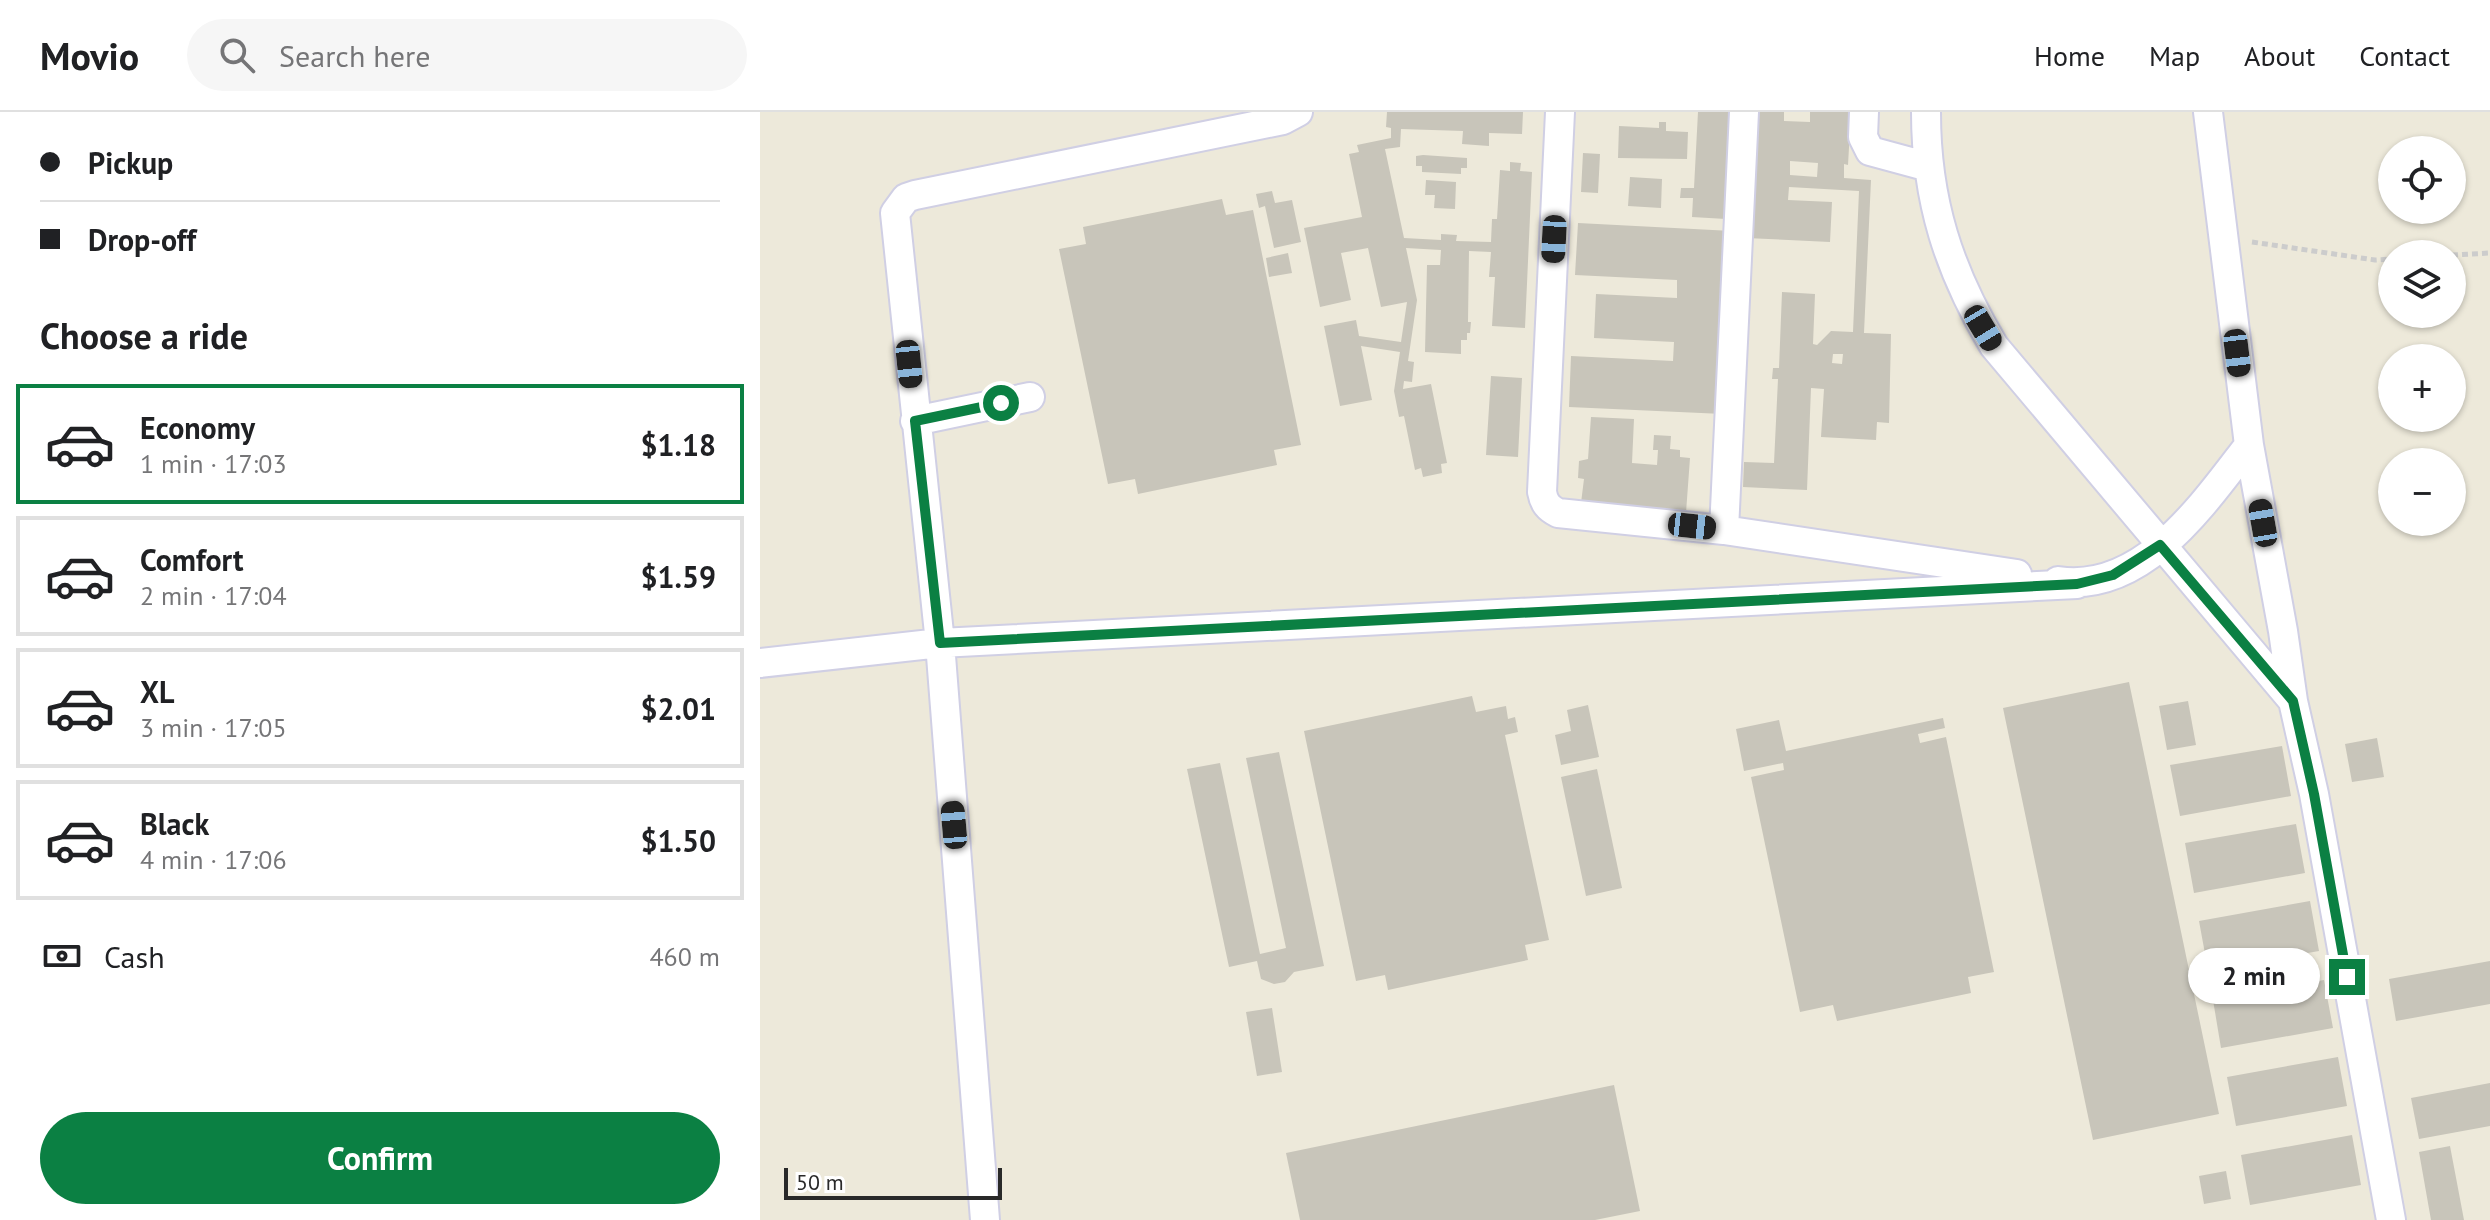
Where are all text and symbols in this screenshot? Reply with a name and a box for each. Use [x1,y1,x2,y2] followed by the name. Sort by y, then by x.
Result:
[187,19,747,91] search box
[40,31,139,80] text: Movio
[215,33,259,77] icon: search
[279,36,430,75] text: Search here
[2034,37,2105,74] text: Home
[2149,37,2200,74] text: Map
[2244,37,2315,74] text: About
[2359,37,2450,74] text: Contact
[2378,136,2466,536] map controls
[2378,136,2466,224] button: locate
[88,143,173,182] text: Pickup
[1541,214,1567,264] car
[88,220,196,259] text: Drop-off
[2378,240,2466,328] button: layers
[1960,301,2006,355] car
[40,312,248,359] text: Choose a ride
[2222,328,2252,378] car
[895,339,923,389] car
[2378,344,2466,432] button: +
[983,385,1019,421] route start
[44,408,116,480] icon: car
[140,408,255,447] text: Economy
[641,425,716,464] text: $1.18
[140,447,287,480] text: 1 min · 17:03
[2378,448,2466,536] button: −
[2247,497,2279,549] car
[1667,512,1717,540] car
[44,540,116,612] icon: car
[140,540,243,579] text: Comfort
[641,557,716,596] text: $1.59
[140,579,287,612] text: 2 min · 17:04
[44,672,116,744] icon: car
[140,672,174,711] text: XL
[641,689,716,728] text: $2.01
[140,711,287,744] text: 3 min · 17:05
[940,800,968,850] car
[44,804,116,876] icon: car
[140,804,209,843] text: Black
[641,821,716,860] text: $1.50
[140,843,287,876] text: 4 min · 17:06
[40,934,84,978] icon: cash
[104,937,165,976] text: Cash
[649,940,720,973] text: 460 m
[2187,949,2319,1005] callout: 2 min
[2222,959,2286,992] text: 2 min
[2329,959,2365,995] route end
[40,1112,720,1204] button: Confirm
[784,1164,1002,1200] scale bar
[796,1168,844,1196] text: 50 m

